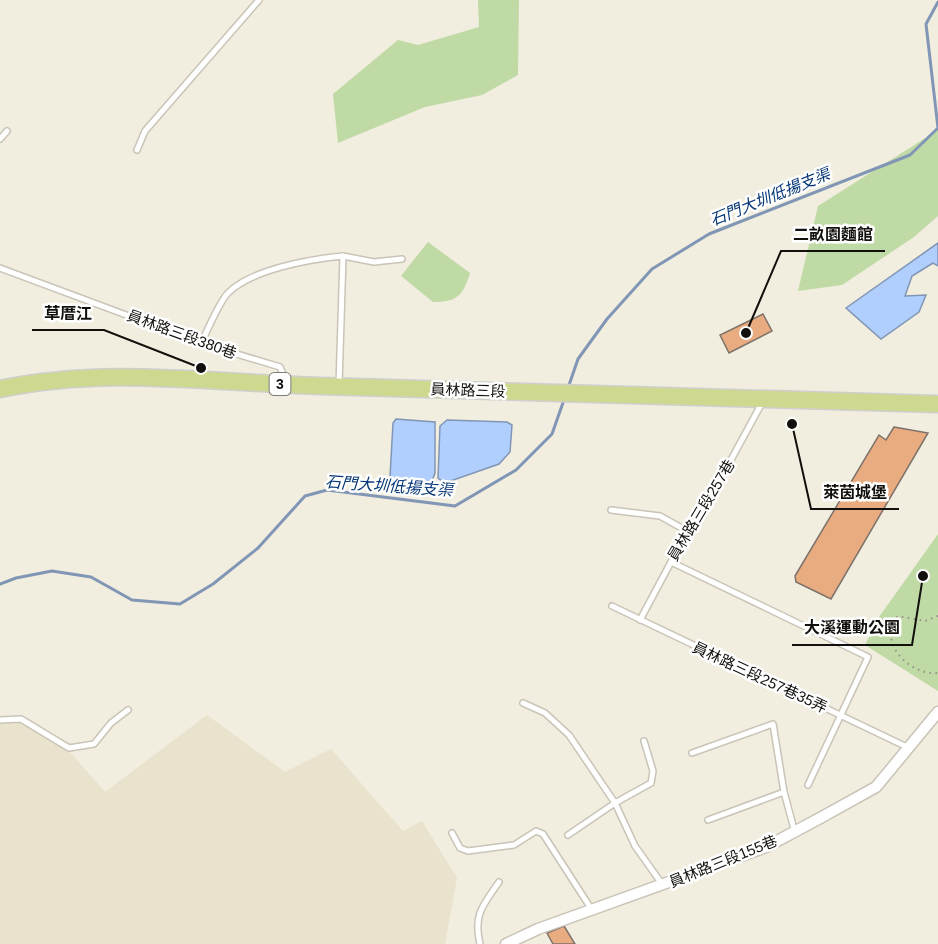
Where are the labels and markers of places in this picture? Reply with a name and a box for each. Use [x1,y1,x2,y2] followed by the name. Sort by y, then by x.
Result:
[781,217,885,251] callout: 二畝園麵館
[32,296,104,330] callout: 草厝江
[811,475,899,509] callout: 萊茵城堡
[792,611,912,645] callout: 大溪運動公園

